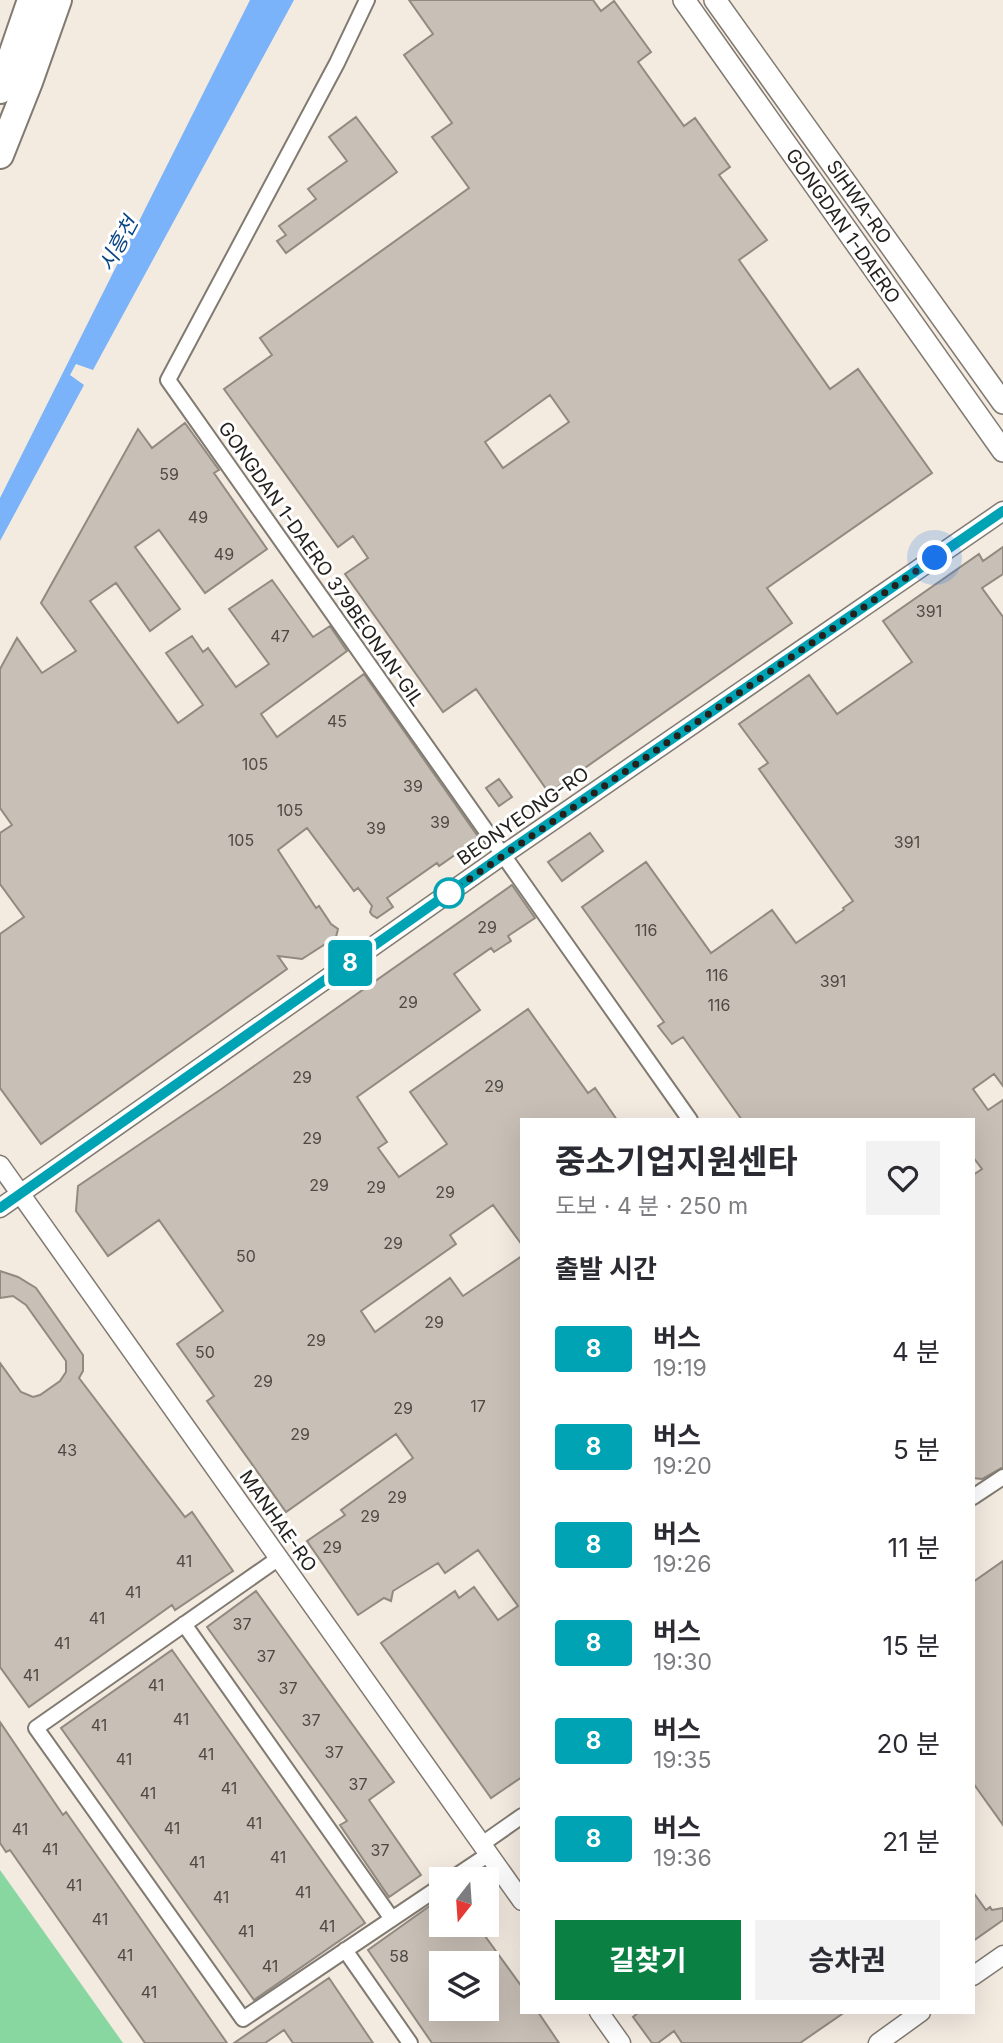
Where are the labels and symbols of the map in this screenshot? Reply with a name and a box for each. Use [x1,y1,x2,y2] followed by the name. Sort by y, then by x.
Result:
[781,144,905,308] street label: GONGDAN 1-DAERO
[822,156,896,248] street label: SIHWA-RO
[93,210,144,275] water label: 시흥천
[213,417,429,711] street label: GONGDAN 1-DAERO 379BEONAN-GIL
[159,464,179,484] house number: 59
[188,507,208,527] house number: 49
[917,540,952,575] your location
[214,544,234,564] house number: 49
[916,601,942,621] house number: 391
[270,626,290,646] house number: 47
[327,711,347,731] house number: 45
[242,754,268,774] house number: 105
[453,762,593,870] street label: BEONYEONG-RO
[403,776,423,796] house number: 39
[277,800,303,820] house number: 105
[430,812,450,832] house number: 39
[366,818,386,838] house number: 39
[228,830,254,850] house number: 105
[894,832,920,852] house number: 391
[434,878,464,908] unlabelled marker
[477,917,497,937] house number: 29
[635,920,657,940] house number: 116
[327,940,373,986] line badge: 8
[706,965,728,985] house number: 116
[820,971,846,991] house number: 391
[398,992,418,1012] house number: 29
[708,995,730,1015] house number: 116
[292,1067,312,1087] house number: 29
[484,1076,504,1096] house number: 29
[302,1128,322,1148] house number: 29
[309,1175,329,1195] house number: 29
[366,1177,386,1197] house number: 29
[435,1182,455,1202] house number: 29
[383,1233,403,1253] house number: 29
[236,1246,256,1266] house number: 50
[424,1312,444,1332] house number: 29
[306,1330,326,1350] house number: 29
[195,1342,215,1362] house number: 50
[253,1371,273,1391] house number: 29
[470,1396,486,1416] house number: 17
[393,1398,413,1418] house number: 29
[290,1424,310,1444] house number: 29
[57,1440,77,1460] house number: 43
[235,1466,321,1576] street label: MANHAE-RO
[387,1487,407,1507] house number: 29
[360,1506,380,1526] house number: 29
[322,1537,342,1557] house number: 29
[176,1551,192,1571] house number: 41
[125,1582,141,1602] house number: 41
[89,1608,105,1628] house number: 41
[233,1614,251,1634] house number: 37
[54,1633,70,1653] house number: 41
[257,1646,275,1666] house number: 37
[23,1665,39,1685] house number: 41
[148,1675,164,1695] house number: 41
[279,1678,297,1698] house number: 37
[173,1709,189,1729] house number: 41
[302,1710,320,1730] house number: 37
[91,1715,107,1735] house number: 41
[325,1742,343,1762] house number: 37
[198,1744,214,1764] house number: 41
[116,1749,132,1769] house number: 41
[349,1774,367,1794] house number: 37
[221,1778,237,1798] house number: 41
[140,1783,156,1803] house number: 41
[246,1813,262,1833] house number: 41
[164,1818,180,1838] house number: 41
[12,1819,28,1839] house number: 41
[42,1839,58,1859] house number: 41
[371,1840,389,1860] house number: 37
[270,1847,286,1867] house number: 41
[189,1852,205,1872] house number: 41
[429,1867,499,1937] north arrow
[66,1875,82,1895] house number: 41
[295,1882,311,1902] house number: 41
[213,1887,229,1907] house number: 41
[92,1909,108,1929] house number: 41
[319,1916,335,1936] house number: 41
[238,1921,254,1941] house number: 41
[117,1945,133,1965] house number: 41
[389,1946,409,1966] house number: 58
[262,1956,278,1976] house number: 41
[141,1982,157,2002] house number: 41

